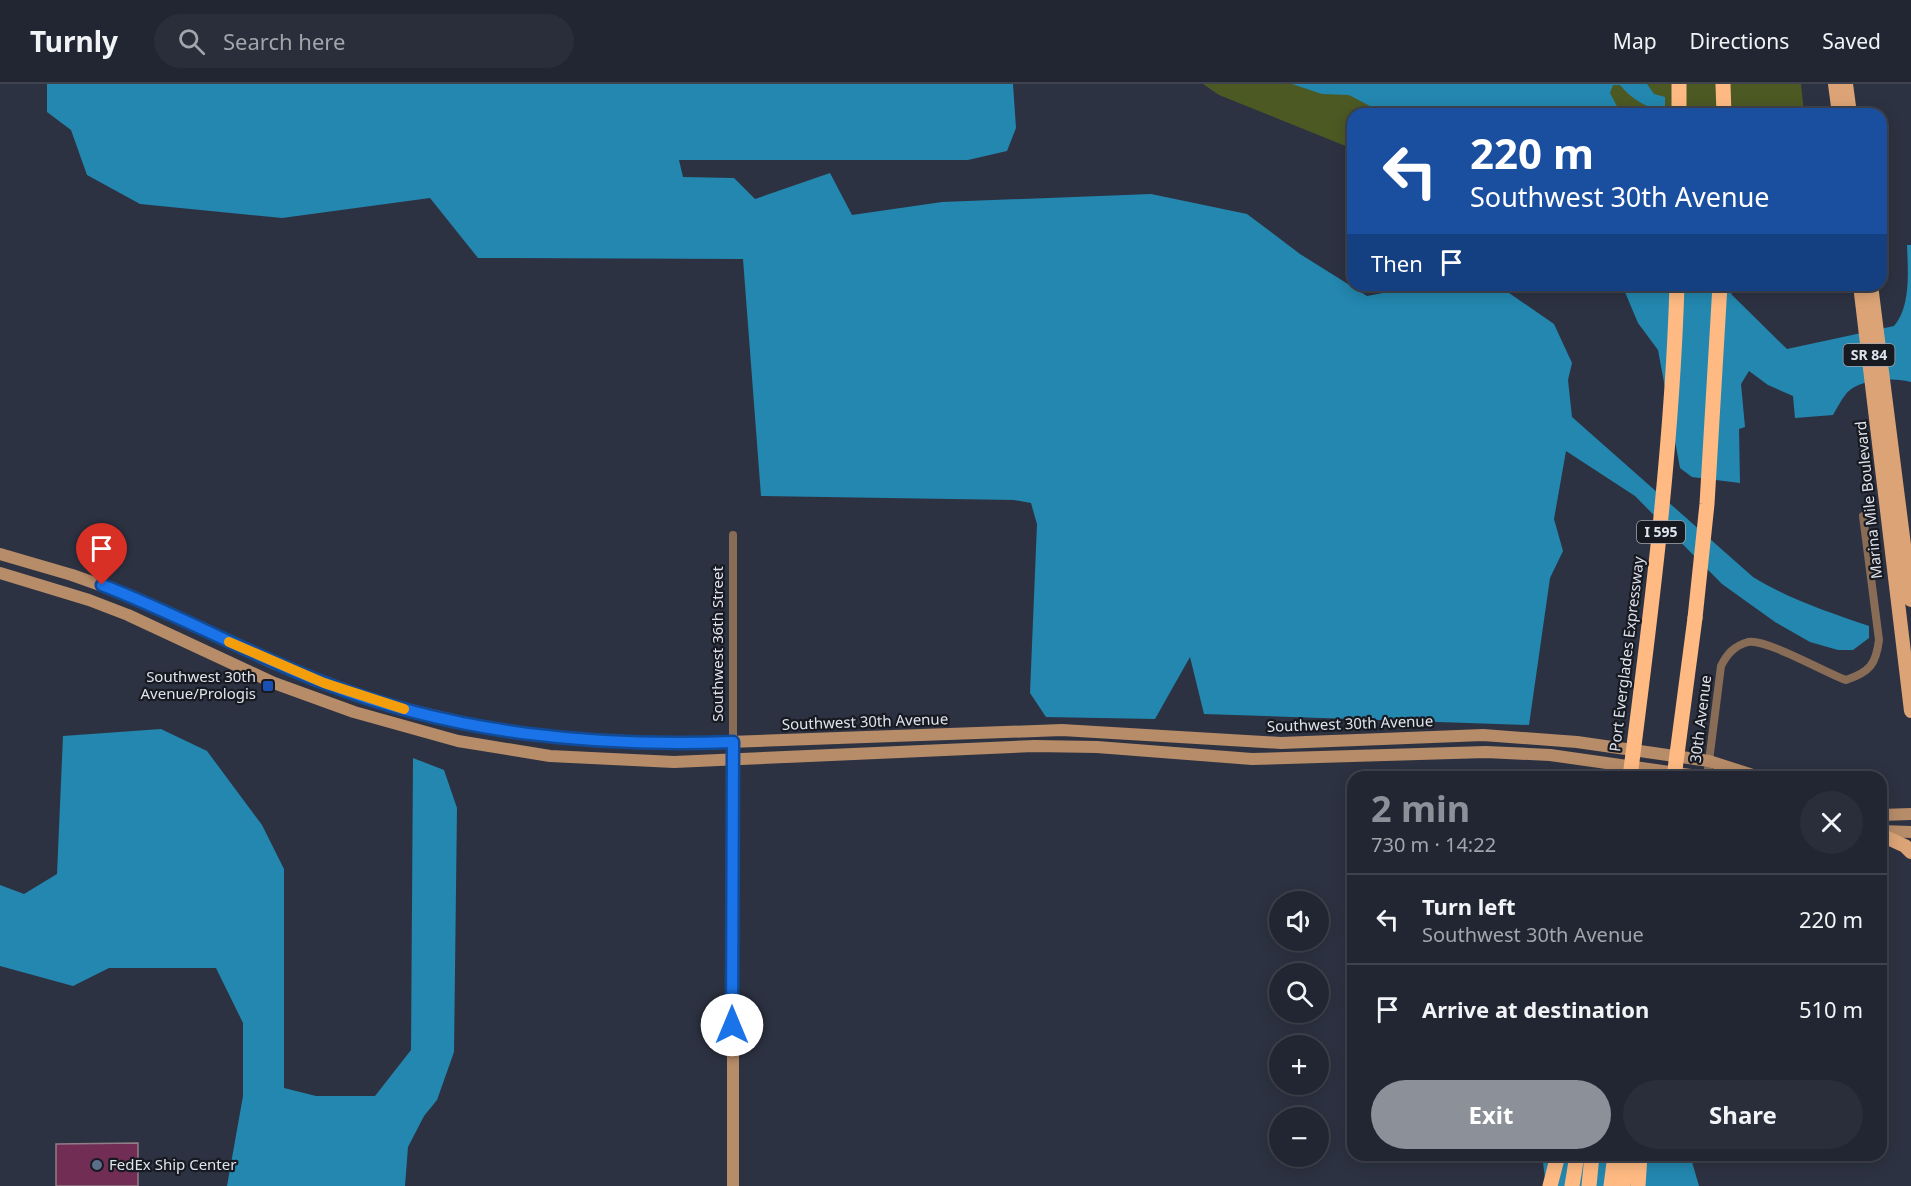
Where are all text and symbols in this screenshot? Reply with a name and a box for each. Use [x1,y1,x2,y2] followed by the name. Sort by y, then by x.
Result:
[154,14,574,68] search box
[30,22,118,60] text: Turnly
[175,25,208,58] icon: search
[223,26,345,56] text: Search here
[1613,27,1657,55] text: Map
[1690,27,1789,55] text: Directions
[1822,27,1881,55] text: Saved
[1470,124,1594,181] text: 220 m
[1371,132,1449,210] icon: left
[1470,178,1770,215] text: Southwest 30th Avenue
[1435,246,1468,279] icon: arrive
[1371,248,1423,278] text: Then
[1844,344,1894,366] road number: SR 84
[1850,420,1886,580] street label: Marina Mile Boulevard
[1637,521,1685,543] road number: I 595
[76,523,127,585] pin
[85,532,118,565] icon: arrive
[1604,555,1648,753] street label: Port Everglades Expressway
[707,566,727,722] street label: Southwest 36th Street
[140,666,256,703] place label: Southwest 30th Avenue/Prologis
[1685,674,1715,764] street label: 30th Avenue
[261,679,275,693] marker: Southwest 30th Avenue/Prologis
[781,708,948,734] street label: Southwest 30th Avenue
[1266,710,1433,736] street label: Southwest 30th Avenue
[1371,784,1470,833] text: 2 min
[1800,791,1863,854] button: close
[1371,831,1496,858] text: 730 m · 14:22
[1269,891,1329,1167] map controls
[1269,891,1329,951] button: sound
[1422,891,1516,921] text: Turn left
[1371,903,1404,936] icon: left
[1799,904,1863,934] text: 220 m
[1422,921,1644,948] text: Southwest 30th Avenue
[1269,963,1329,1023] button: search
[700,993,764,1057] position arrow
[1371,993,1404,1026] icon: arrive
[1422,994,1649,1024] text: Arrive at destination
[1799,994,1863,1024] text: 510 m
[1269,1035,1329,1095] button: +
[1371,1080,1611,1149] button: Exit
[1623,1080,1863,1149] button: Share
[1269,1107,1329,1167] button: −
[109,1154,236,1174] place label: FedEx Ship Center
[90,1158,104,1172] marker: FedEx Ship Center

